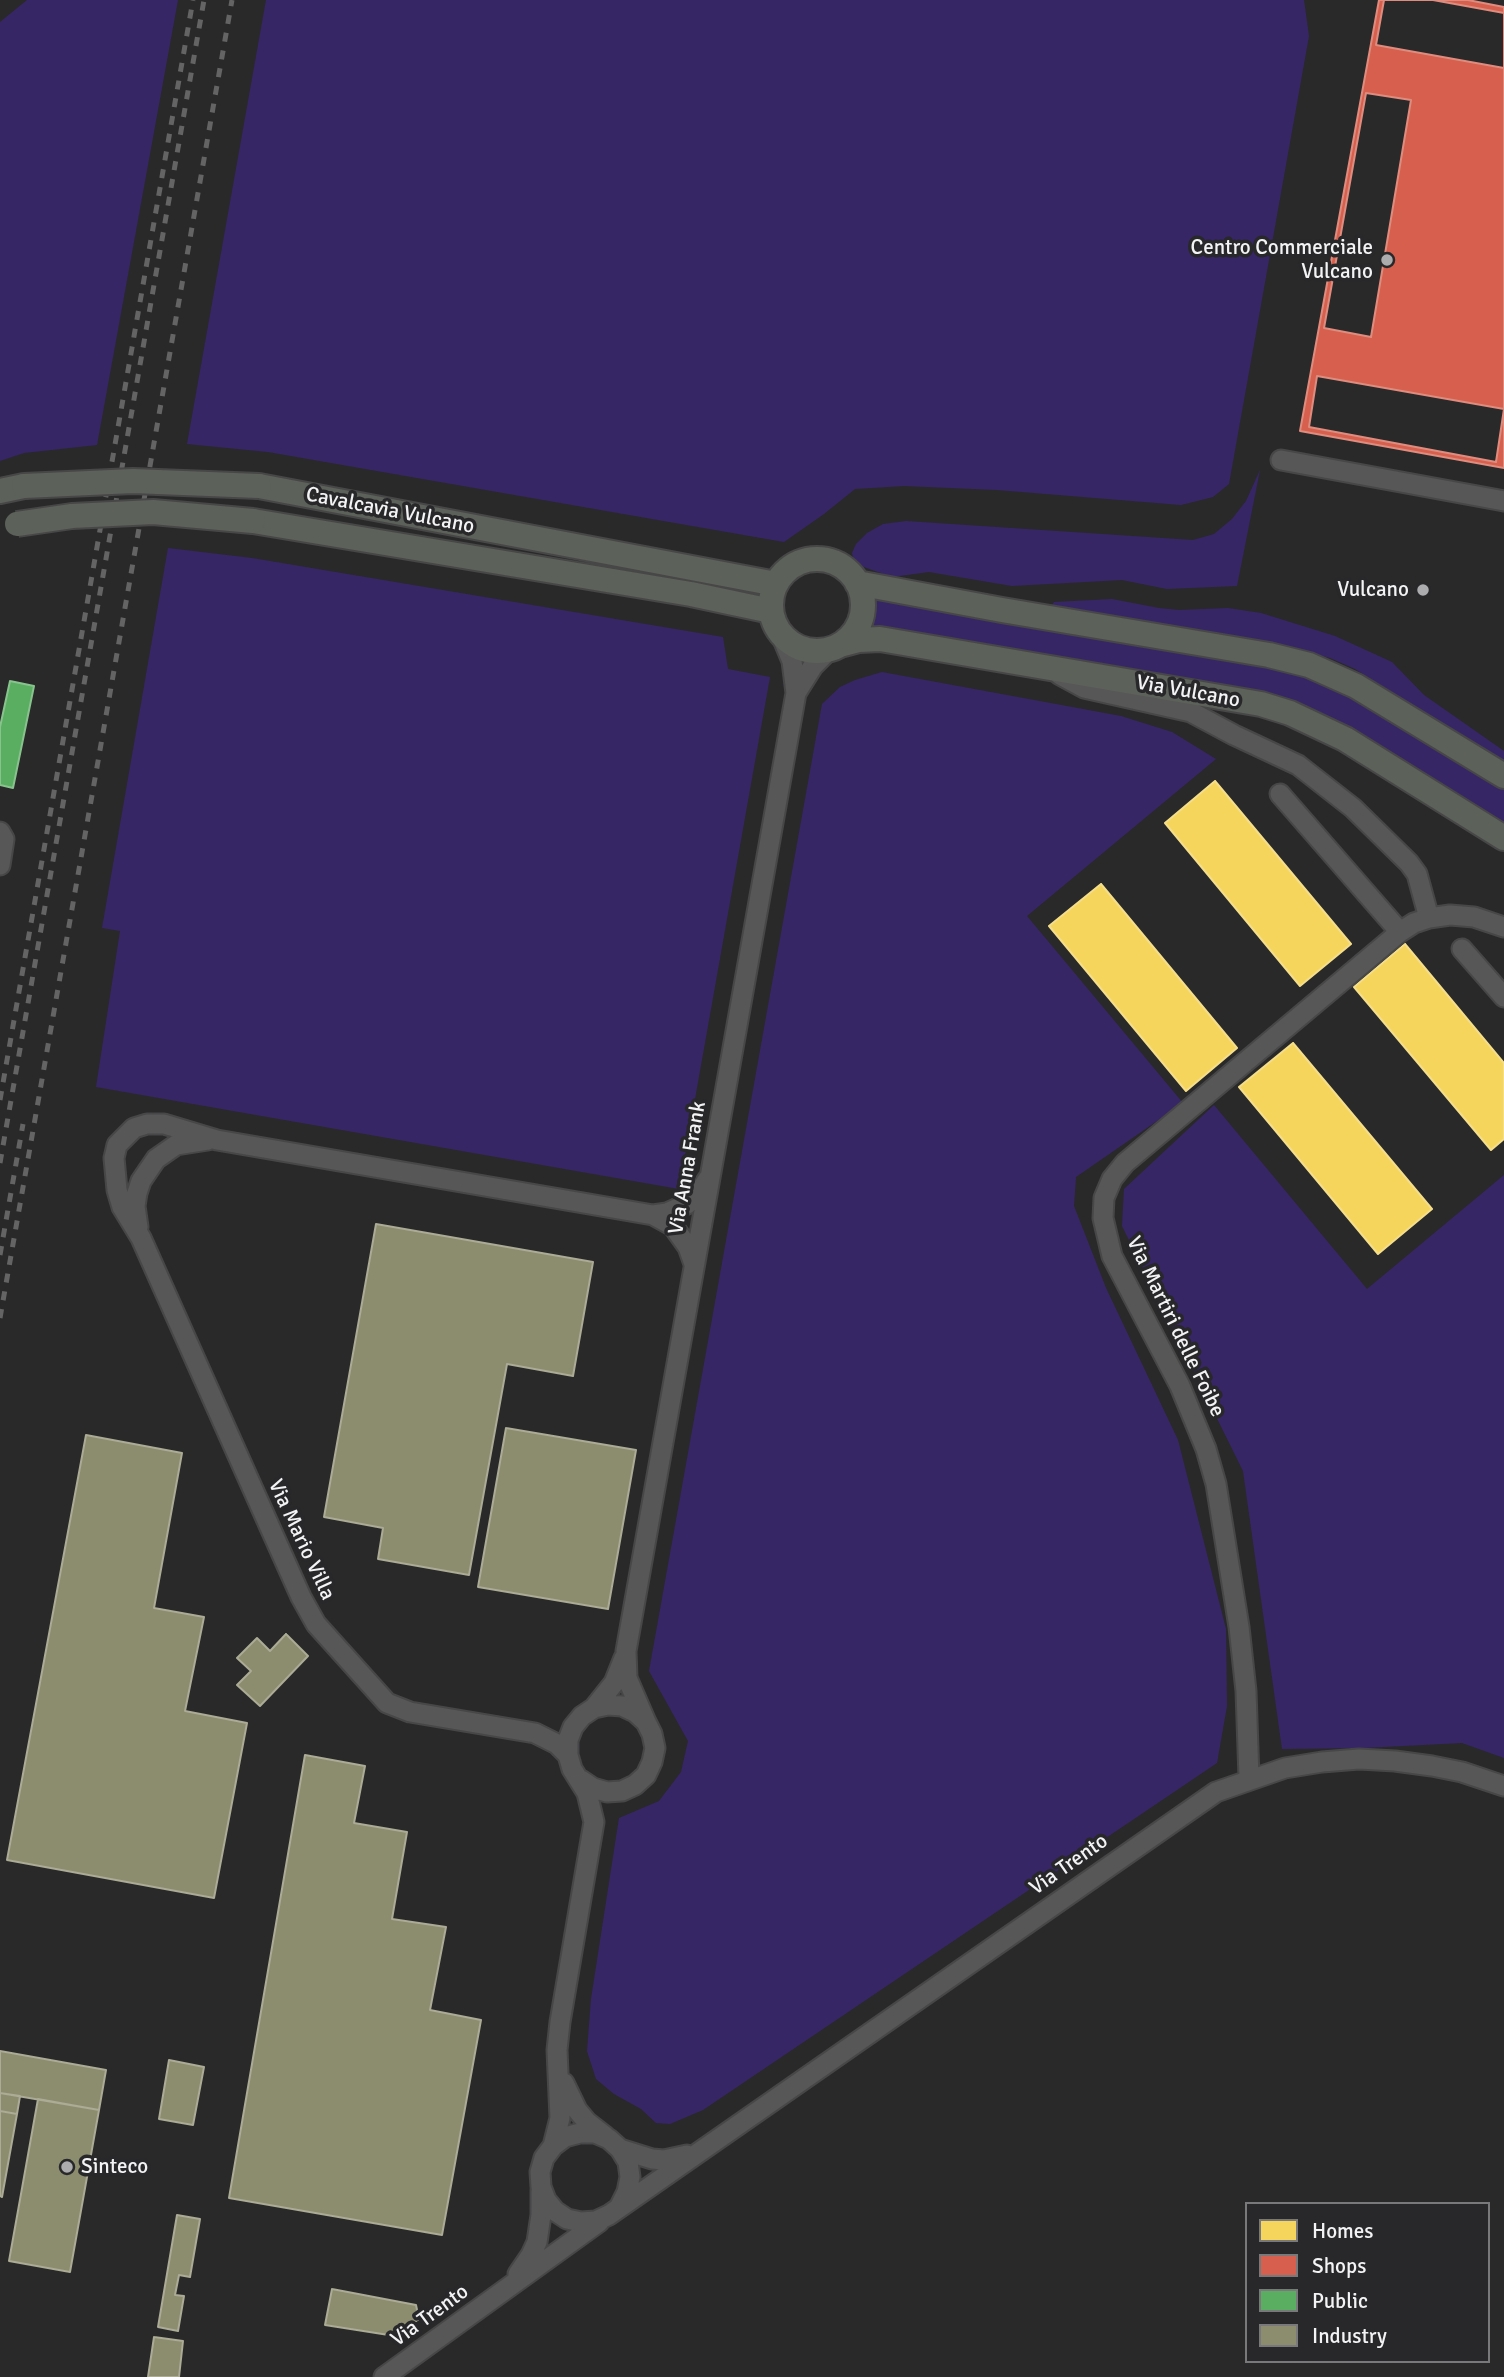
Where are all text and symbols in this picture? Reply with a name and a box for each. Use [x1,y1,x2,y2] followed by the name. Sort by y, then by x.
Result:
[1191,235,1373,285] place label: Centro Commerciale Vulcano
[1379,252,1395,268] marker: Centro Commerciale Vulcano
[304,482,476,540] street label: Cavalcavia Vulcano
[1337,577,1409,603] place label: Vulcano
[1415,582,1431,598] marker: Vulcano
[1134,670,1242,714] street label: Via Vulcano
[664,1099,712,1237] street label: Via Anna Frank
[1120,1233,1230,1421] street label: Via Martiri delle Foibe
[262,1476,340,1604] street label: Via Mario Villa
[1025,1829,1113,1901] street label: Via Trento
[81,2154,148,2180] place label: Sinteco
[59,2159,75,2175] marker: Sinteco
[1245,2202,1490,2363] legend
[1312,2218,1374,2244] text: Homes
[1312,2253,1366,2279] text: Shops
[386,2279,474,2353] street label: Via Trento
[1312,2288,1368,2314] text: Public
[1312,2323,1387,2349] text: Industry

